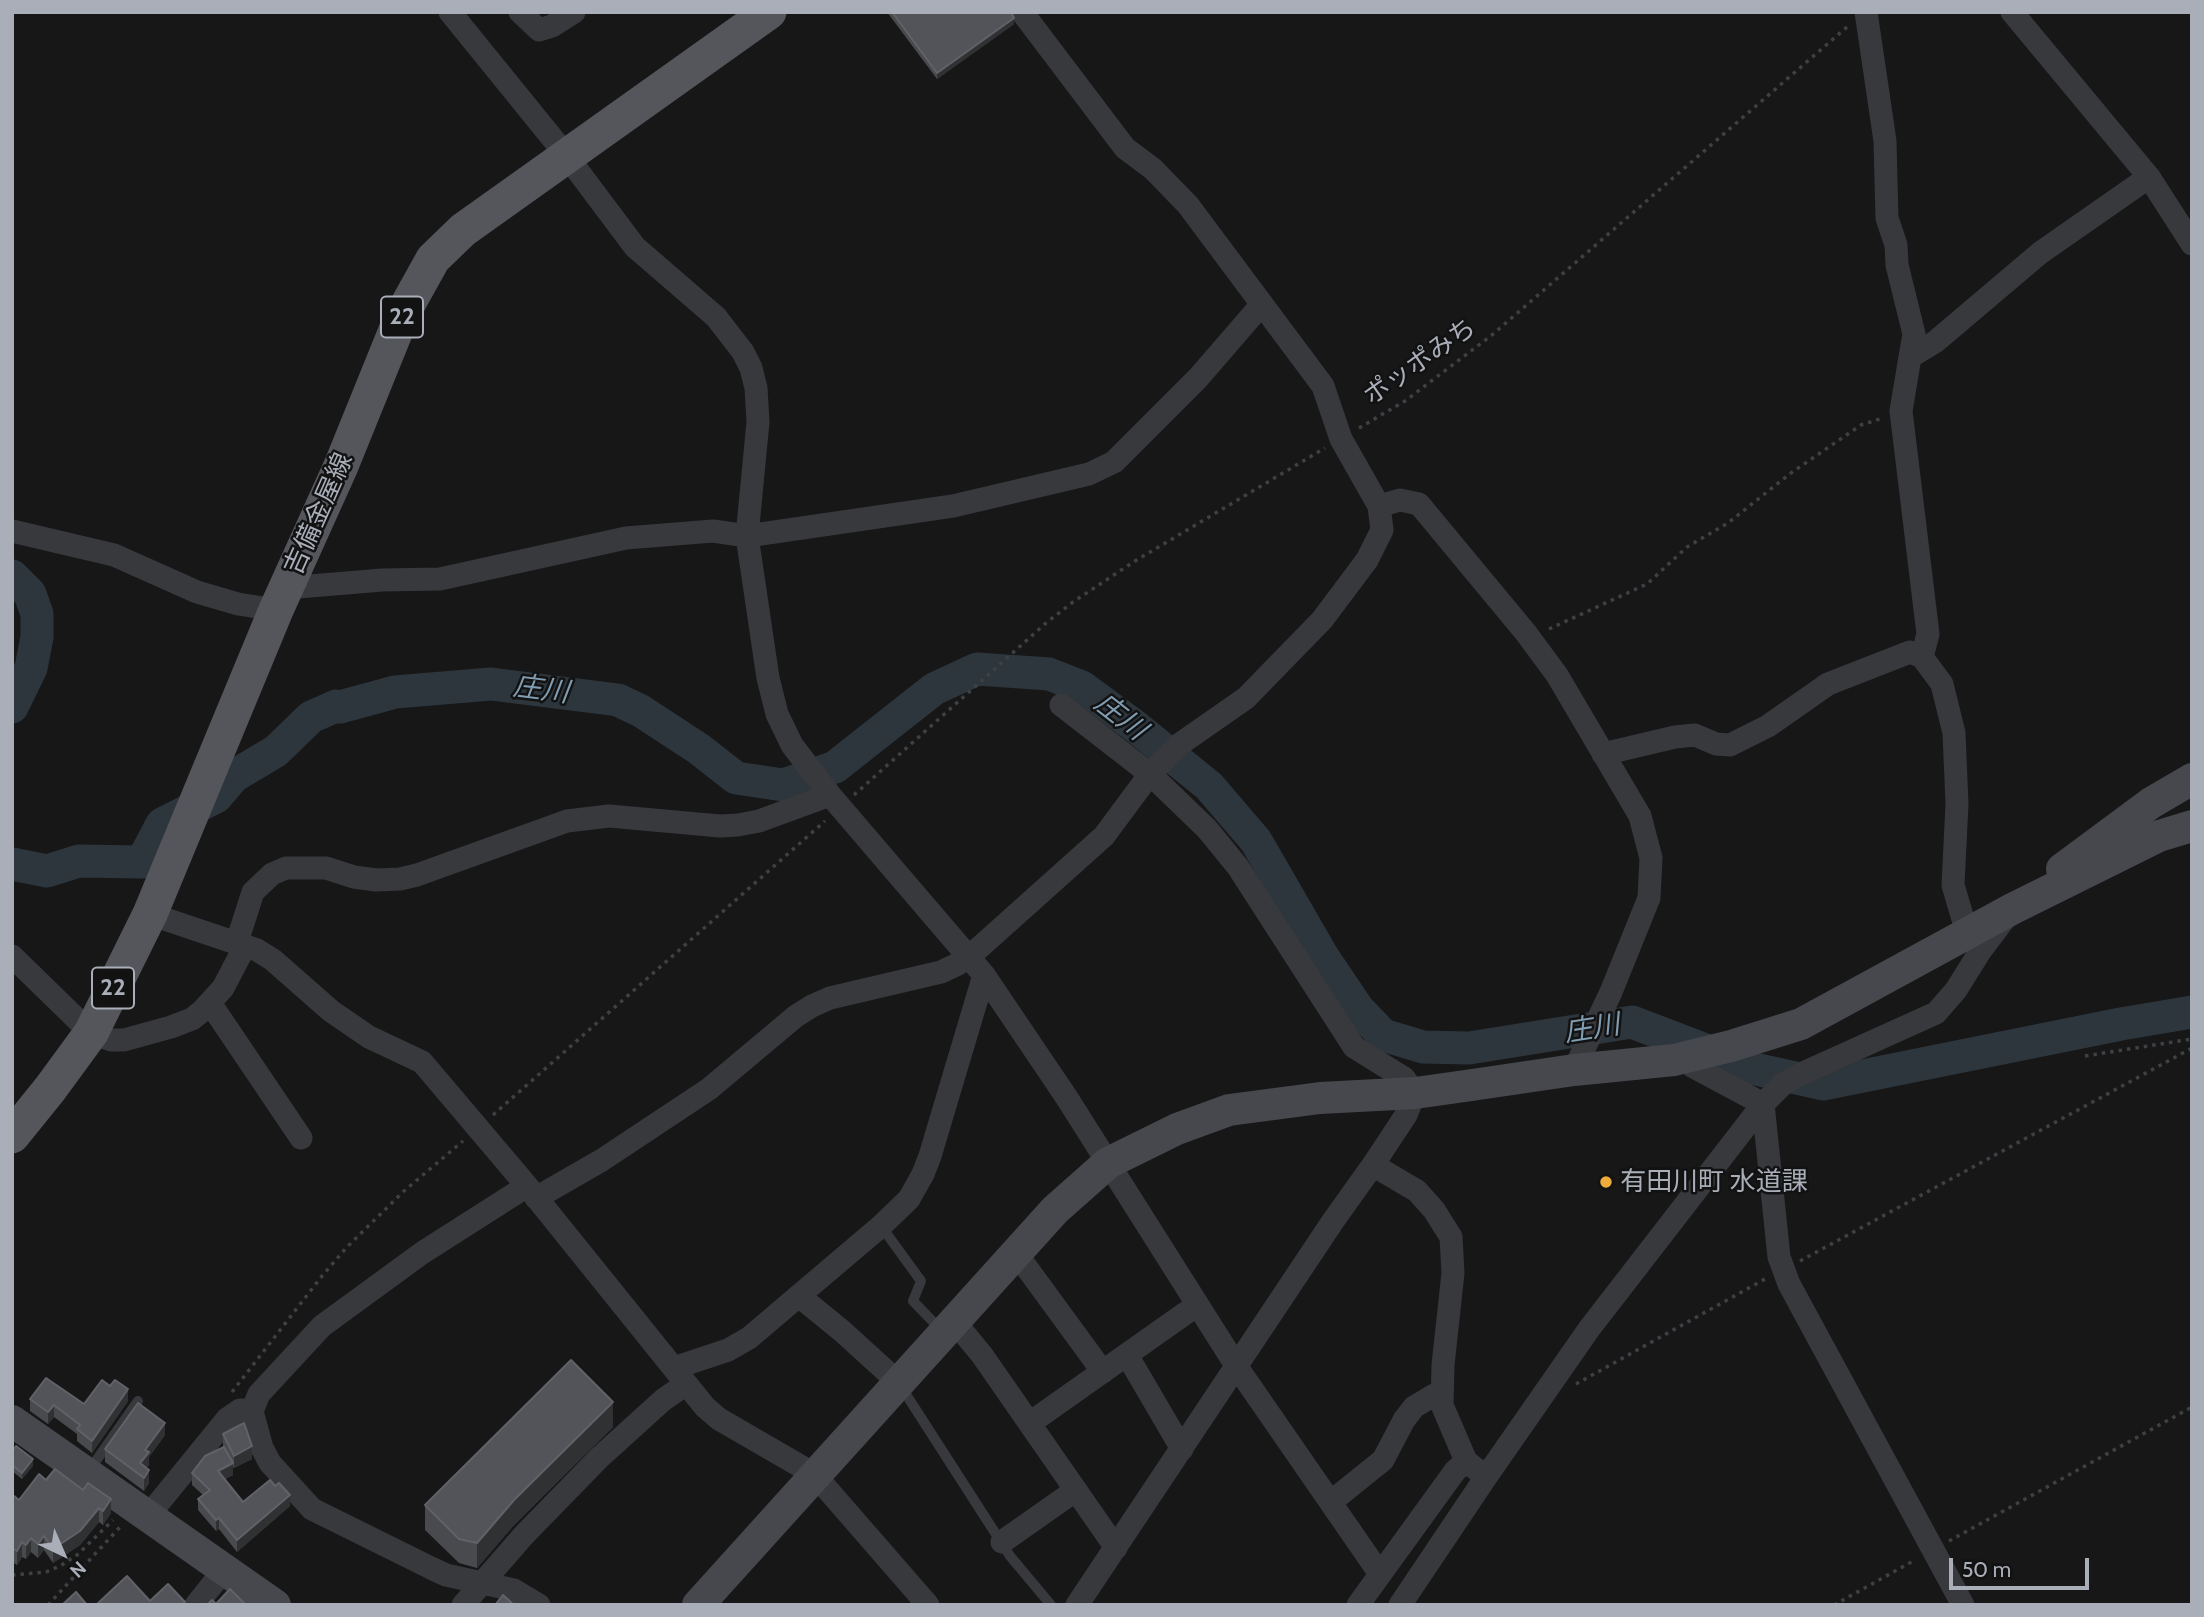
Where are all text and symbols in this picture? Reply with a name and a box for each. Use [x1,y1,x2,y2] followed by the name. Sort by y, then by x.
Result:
[381,296,423,338] road number: 22
[1358,312,1482,412] street label: ポッポみち
[278,448,360,580] street label: 吉備金屋線
[511,670,571,710] water label: 庄川
[1088,687,1152,747] water label: 庄川
[92,968,134,1008] road number: 22
[1562,1008,1622,1050] water label: 庄川
[1620,1166,1808,1198] place label: 有田川町 水道課
[1598,1174,1614,1190] marker: 有田川町 水道課
[28,1519,98,1589] north arrow
[1952,1544,2092,1588] scale bar
[65,1557,91,1582] text: N
[1962,1557,2011,1582] text: 50 m

